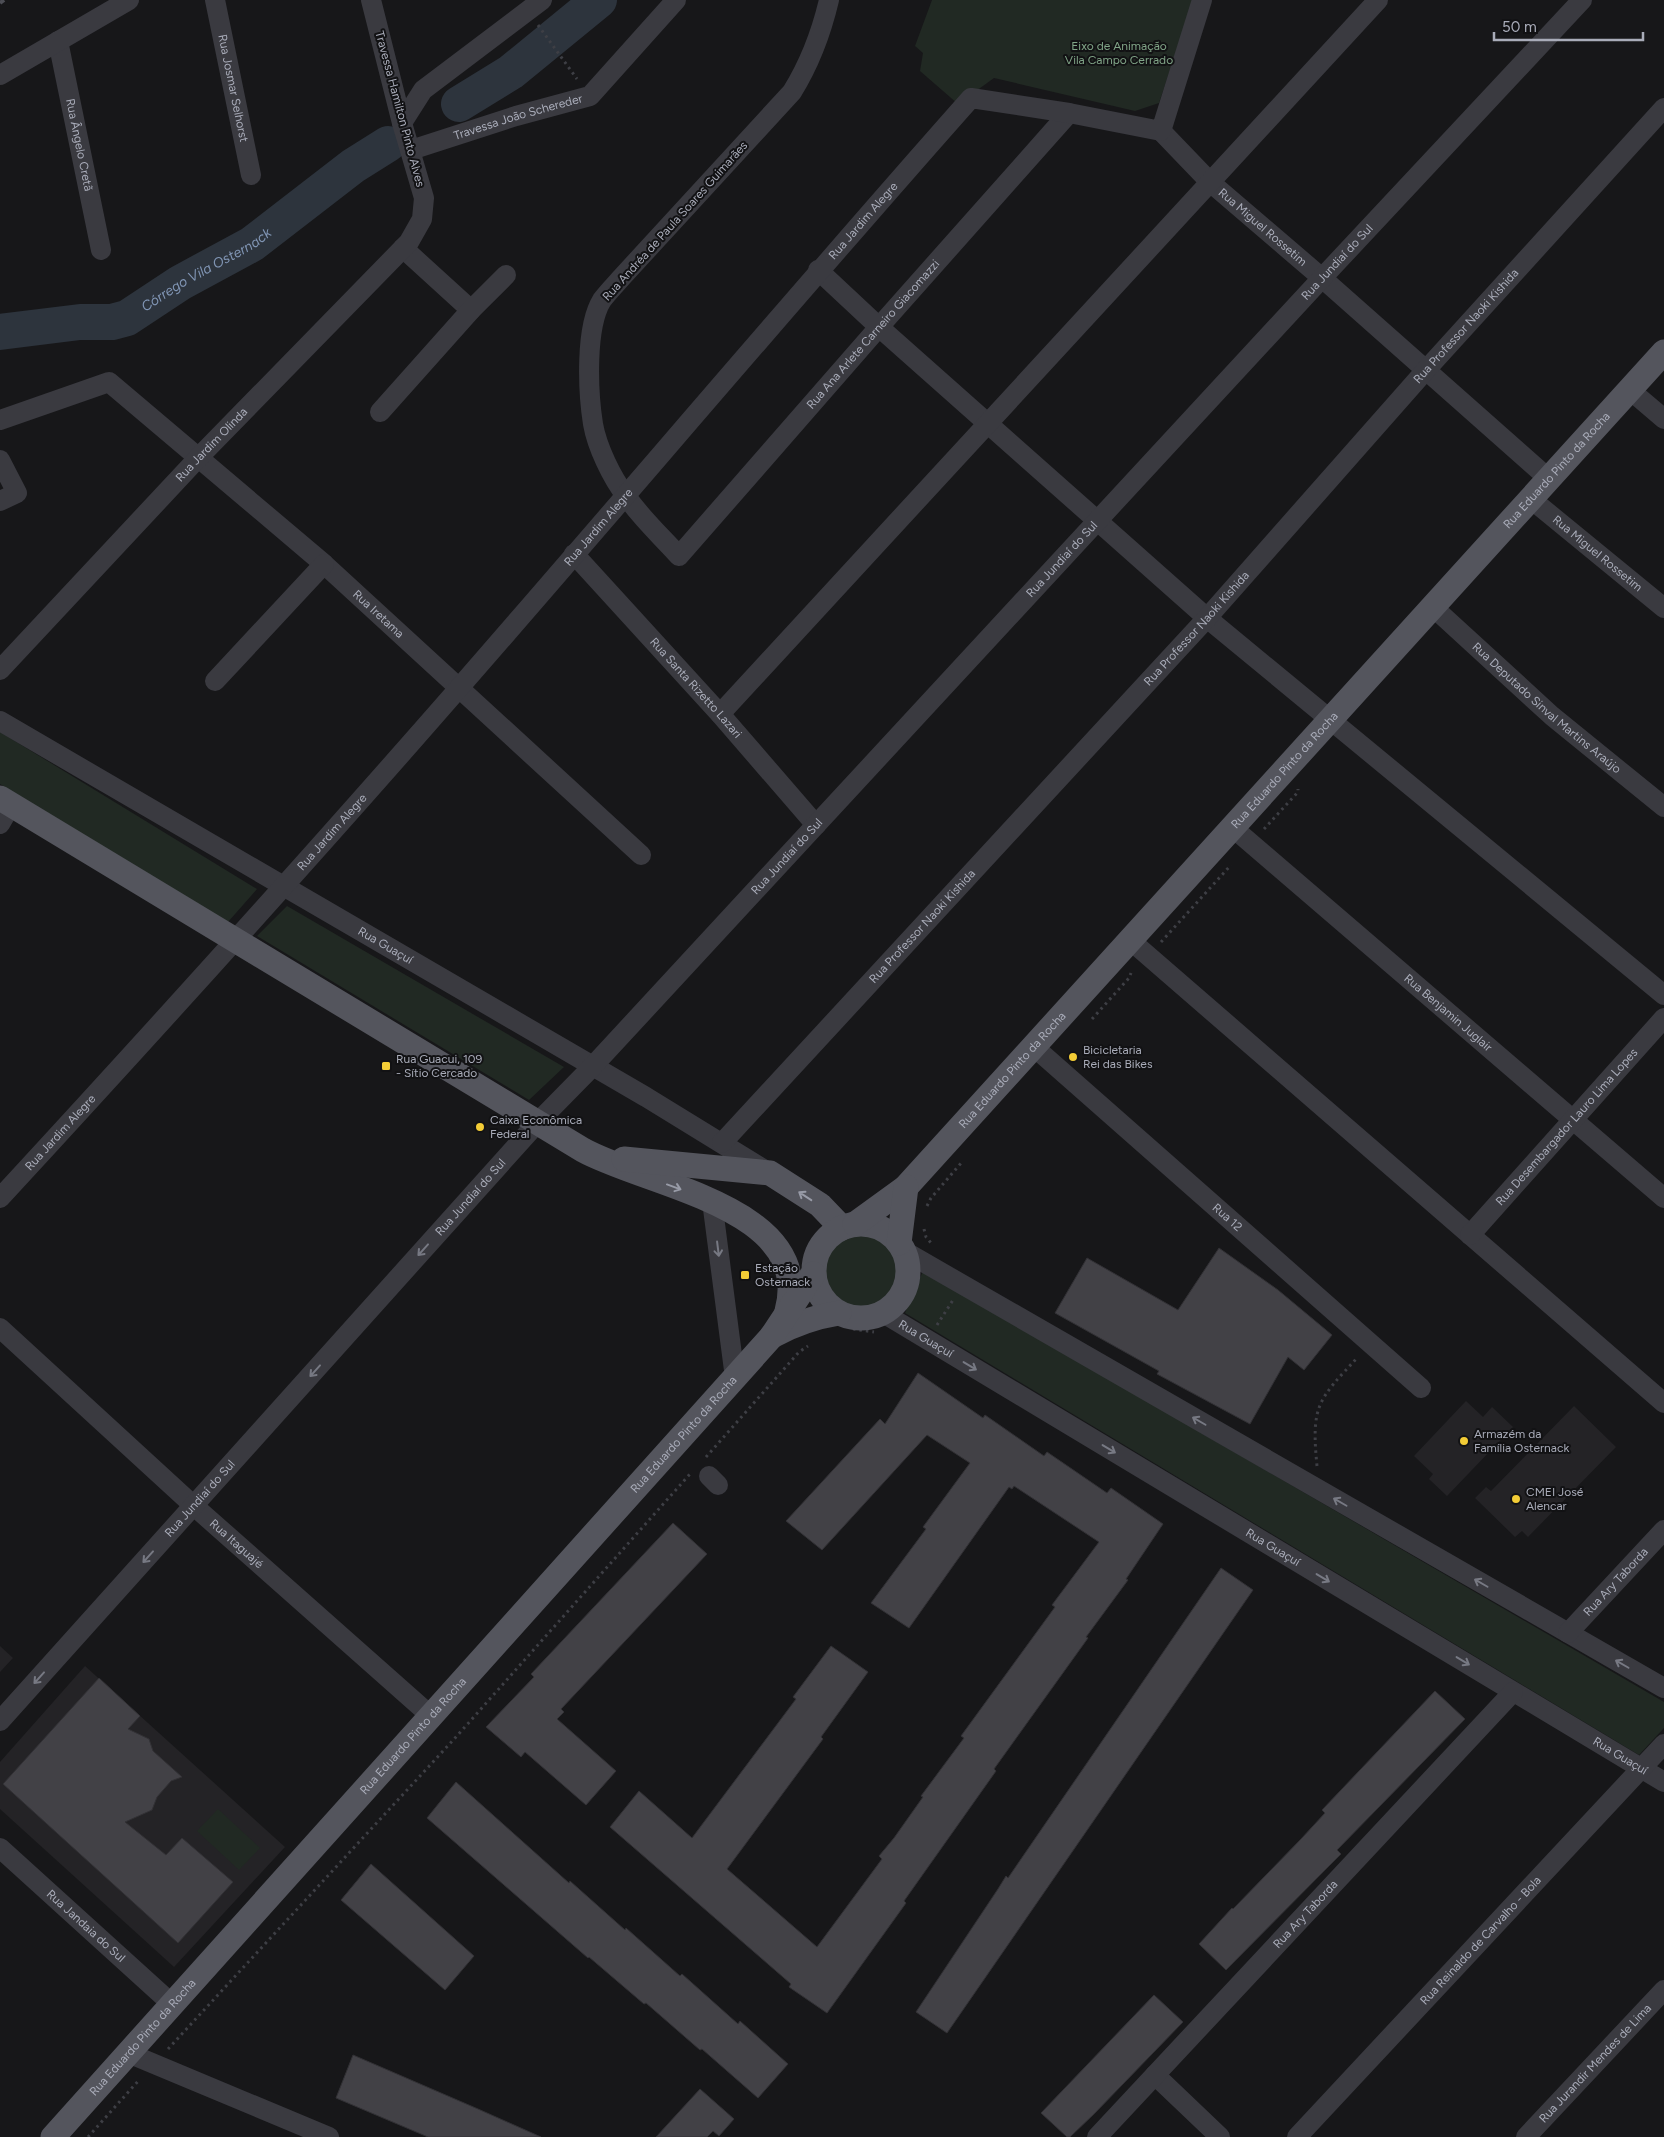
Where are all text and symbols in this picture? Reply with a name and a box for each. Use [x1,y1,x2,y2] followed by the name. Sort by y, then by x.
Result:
[1494,10,1643,42] scale bar
[1502,18,1537,36] text: 50 m
[372,30,428,189] street label: Travessa Hamilton Pinto Alves
[215,33,251,144] street label: Rua Josmar Selhorst
[1065,39,1173,67] park label: Eixo de Animação Vila Campo Cerrado
[452,91,584,143] street label: Travessa João Schereder
[63,97,96,192] street label: Rua Ângelo Cretã
[600,138,751,304] street label: Rua Andréa de Paula Soares Guimarães
[826,179,901,262] street label: Rua Jardim Alegre
[1216,185,1310,269] street label: Rua Miguel Rossetim
[1298,221,1376,303] street label: Rua Jundiaí do Sul
[138,223,275,315] water label: Córrego Vila Osternack
[804,257,942,412] street label: Rua Ana Arlete Carneiro Giacomazzi
[1410,266,1521,386] street label: Rua Professor Naoki Kishida
[173,405,250,485] street label: Rua Jardim Olinda
[1500,409,1613,531] street label: Rua Eduardo Pinto da Rocha
[561,485,636,569] street label: Rua Jardim Alegre
[1550,513,1645,594] street label: Rua Miguel Rossetim
[1023,518,1100,600] street label: Rua Jundiaí do Sul
[1141,568,1252,689] street label: Rua Professor Naoki Kishida
[350,587,407,641] street label: Rua Iretama
[647,635,745,741] street label: Rua Santa Rizetto Lazari
[1469,640,1624,776] street label: Rua Deputado Sinval Martins Araújo
[1228,709,1341,831] street label: Rua Eduardo Pinto da Rocha
[294,791,370,873] street label: Rua Jardim Alegre
[748,816,825,897] street label: Rua Jundiaí do Sul
[866,867,978,986] street label: Rua Professor Naoki Kishida
[355,924,416,967] street label: Rua Guaçuí
[1401,971,1495,1054] street label: Rua Benjamin Juglair
[956,1009,1069,1131] street label: Rua Eduardo Pinto da Rocha
[1083,1043,1153,1071] place label: Bicicletaria Rei das Bikes
[1493,1045,1641,1208] street label: Rua Desembargador Lauro Lima Lopes
[1067,1051,1079,1063] marker: Bicicletaria Rei das Bikes
[396,1052,483,1080] place label: Rua Guacui, 109 - Sítio Cercado
[380,1060,392,1072] marker: Rua Guacui, 109 - Sítio Cercado
[22,1091,99,1173] street label: Rua Jardim Alegre
[490,1113,582,1141] place label: Caixa Econômica Federal
[474,1121,486,1133] marker: Caixa Econômica Federal
[432,1156,508,1239] street label: Rua Jundiaí do Sul
[665,1183,681,1192] one-way arrow
[799,1190,813,1200] one-way arrow
[1210,1200,1245,1234] street label: Rua 12
[713,1241,723,1257] one-way arrow
[418,1243,429,1256] one-way arrow
[755,1261,810,1289] place label: Estação Osternack
[739,1269,751,1281] marker: Estação Osternack
[896,1317,957,1361] street label: Rua Guaçuí
[962,1361,976,1371] one-way arrow
[309,1365,321,1378] one-way arrow
[628,1373,740,1496] street label: Rua Eduardo Pinto da Rocha
[1193,1415,1207,1425] one-way arrow
[1474,1427,1569,1455] place label: Armazém da Família Osternack
[1458,1435,1470,1447] marker: Armazém da Família Osternack
[1102,1445,1116,1455] one-way arrow
[162,1457,238,1540] street label: Rua Jundiaí do Sul
[1526,1485,1584,1513] place label: CMEI José Alencar
[1510,1493,1522,1505] marker: CMEI José Alencar
[1334,1496,1348,1506] one-way arrow
[207,1516,266,1571] street label: Rua Itaguajé
[1243,1525,1304,1570] street label: Rua Guaçuí
[1581,1545,1651,1619] street label: Rua Ary Taborda
[142,1551,154,1564] one-way arrow
[1316,1573,1330,1583] one-way arrow
[1474,1577,1489,1587] one-way arrow
[1455,1657,1469,1667] one-way arrow
[1615,1658,1629,1668] one-way arrow
[33,1671,45,1684] one-way arrow
[357,1675,469,1797] street label: Rua Eduardo Pinto da Rocha
[1590,1734,1651,1778] street label: Rua Guaçuí
[1417,1873,1544,2008] street label: Rua Reinaldo de Carvalho - Bola
[1270,1877,1340,1951] street label: Rua Ary Taborda
[44,1887,128,1965] street label: Rua Jandaia do Sul
[86,1976,199,2099] street label: Rua Eduardo Pinto da Rocha
[1536,2001,1654,2126] street label: Rua Jurandir Mendes de Lima

